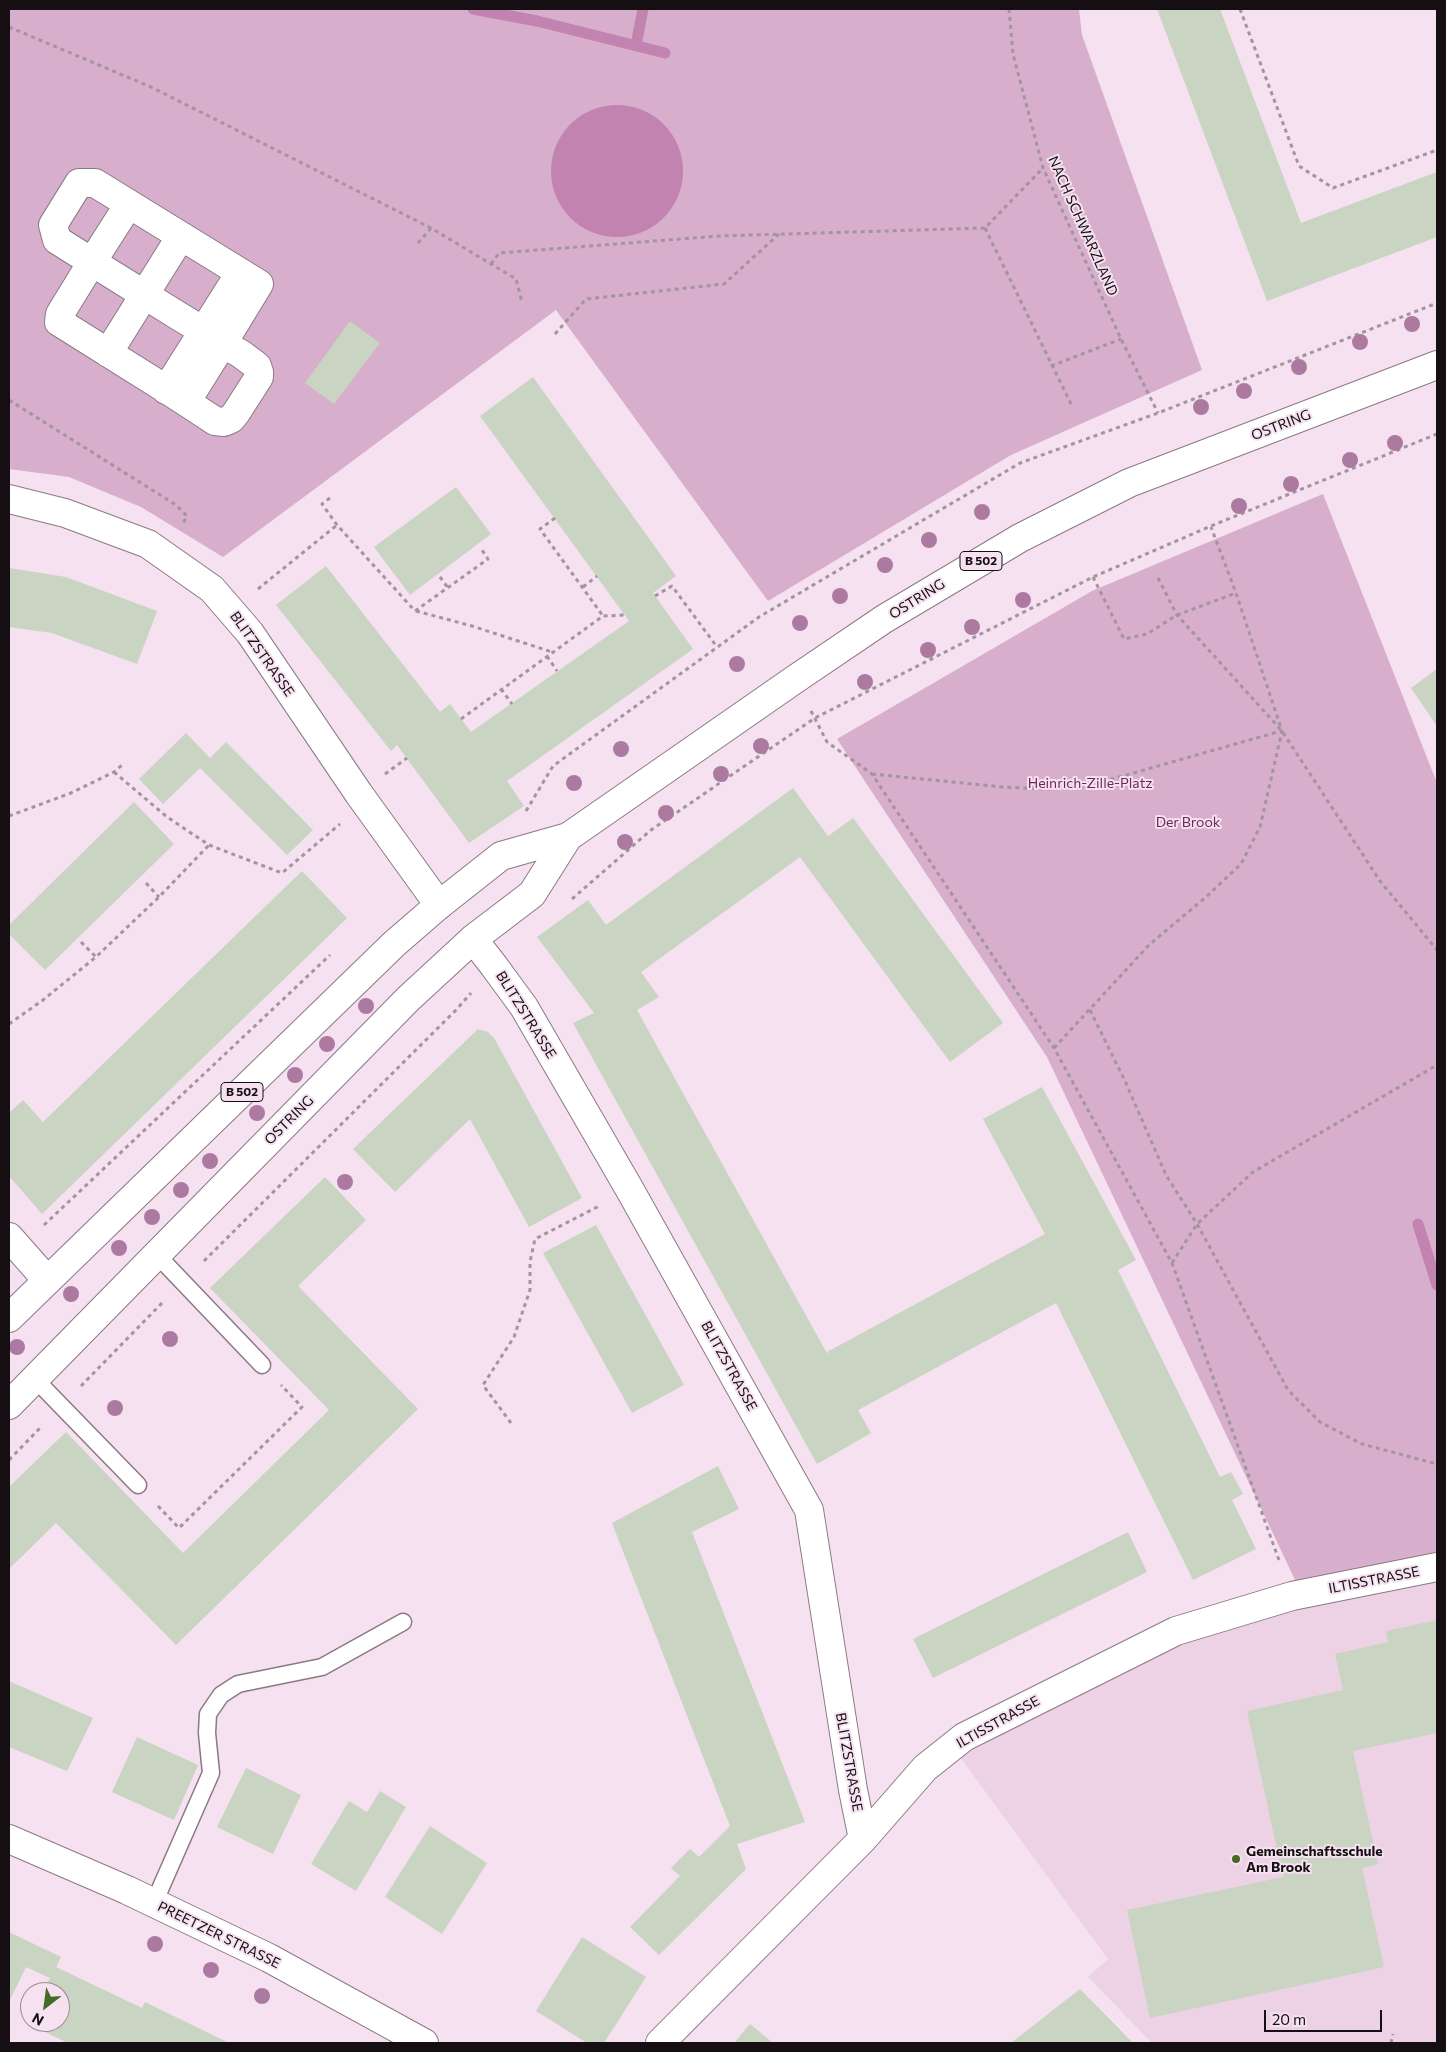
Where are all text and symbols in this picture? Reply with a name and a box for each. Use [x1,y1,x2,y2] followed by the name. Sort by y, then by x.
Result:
[1045,154,1121,298] street label: NACH SCHWARZLAND
[1249,406,1313,444] street label: OSTRING
[960,552,1002,570] road number: B 502
[886,575,948,623] street label: OSTRING
[226,608,298,700] street label: BLITZSTRASSE
[1028,775,1152,791] park label: Heinrich-Zille-Platz
[1156,814,1220,830] park label: Der Brook
[492,968,560,1062] street label: BLITZSTRASSE
[221,1082,263,1102] road number: B 502
[261,1092,317,1148] street label: OSTRING
[697,1318,761,1414] street label: BLITZSTRASSE
[1327,1563,1421,1597] street label: ILTISSTRASSE
[954,1692,1042,1752] street label: ILTISSTRASSE
[832,1711,866,1813] street label: BLITZSTRASSE
[1246,1843,1383,1875] place label: Gemeinschaftsschule Am Brook
[1230,1853,1242,1865] marker: Gemeinschaftsschule Am Brook
[155,1898,283,1972] street label: PREETZER STRASSE
[20,1982,70,2032] north arrow
[1266,2000,1384,2032] scale bar
[29,2010,47,2030] text: N
[1272,2010,1306,2028] text: 20 m

